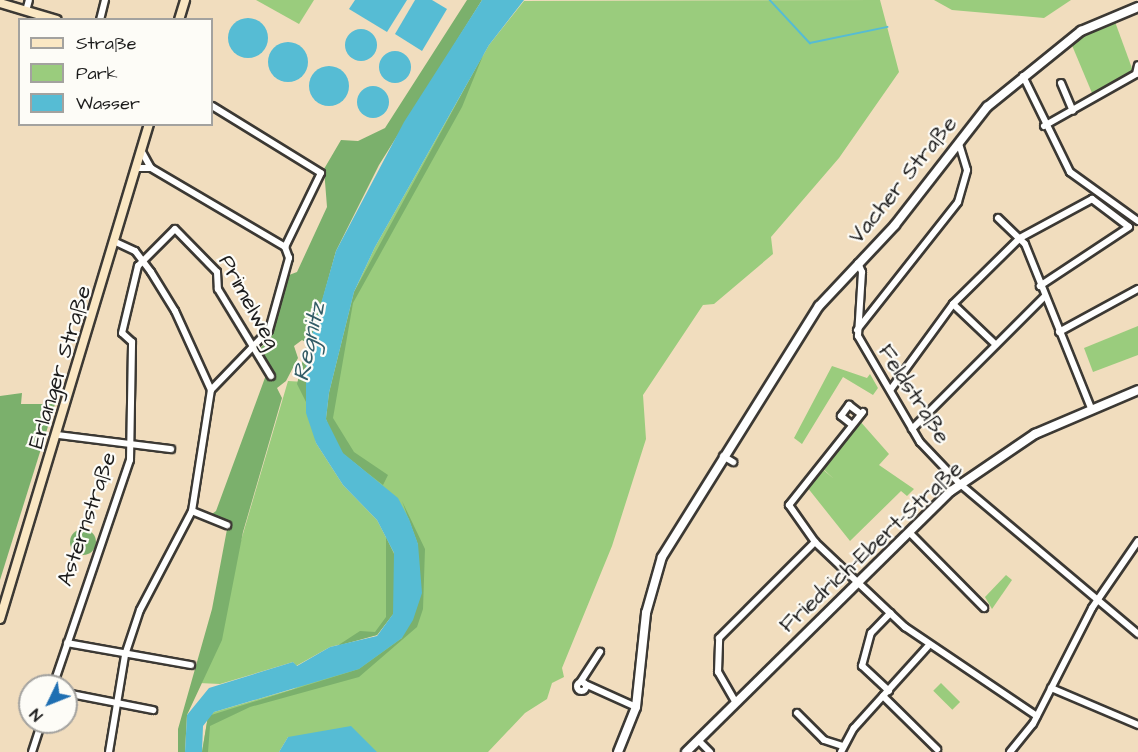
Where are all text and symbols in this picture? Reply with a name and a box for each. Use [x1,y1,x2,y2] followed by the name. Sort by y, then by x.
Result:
[18,18,213,126] legend
[76,31,136,56] text: Straße
[76,61,118,86] text: Park
[76,91,140,116] text: Wasser
[843,111,963,249] street label: Vacher Straße
[212,251,286,353] street label: Primelweg
[23,282,97,452] street label: Erlanger Straße
[288,300,332,384] water label: Regnitz
[872,340,956,448] street label: Feldstraße
[52,449,122,589] street label: Asternstraße
[774,455,968,639] street label: Friedrich-Ebert-Straße
[18,674,78,734] north arrow
[25,704,48,726] text: N

